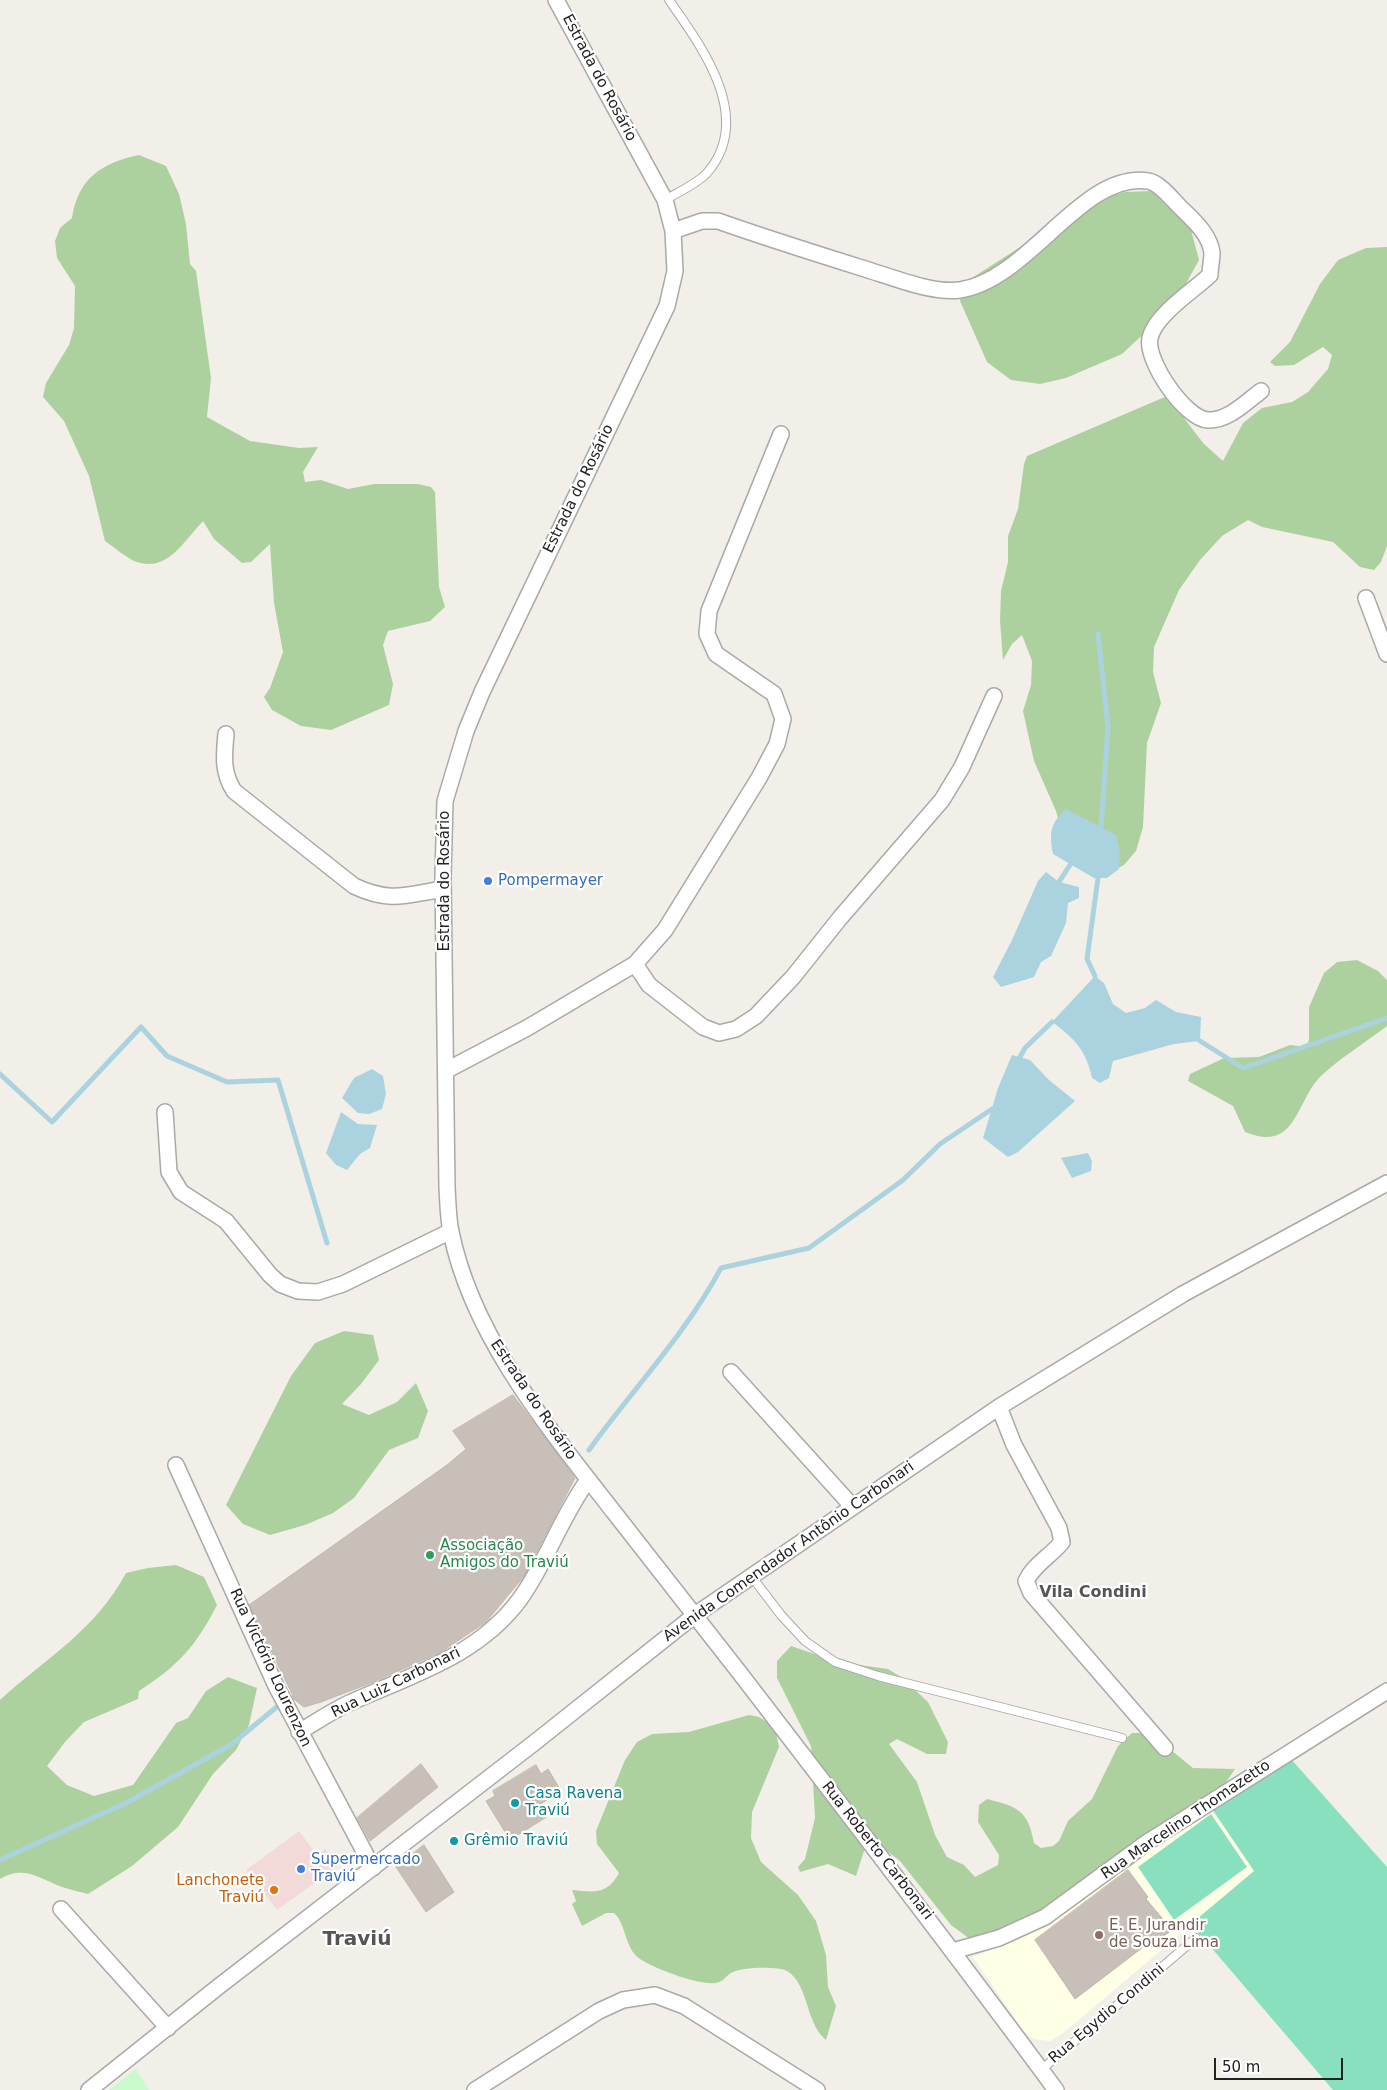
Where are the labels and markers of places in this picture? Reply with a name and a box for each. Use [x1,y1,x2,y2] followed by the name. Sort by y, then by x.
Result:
[498,872,603,890] place label: Pompermayer
[482,875,494,887] marker: Pompermayer
[440,1537,569,1572] place label: Associação Amigos do Traviú
[424,1549,436,1561] marker: Associação Amigos do Traviú
[525,1785,623,1820] place label: Casa Ravena Traviú
[509,1797,521,1809] marker: Casa Ravena Traviú
[464,1832,568,1850] place label: Grêmio Traviú
[448,1835,460,1847] marker: Grêmio Traviú
[311,1851,420,1886] place label: Supermercado Traviú
[295,1863,307,1875] marker: Supermercado Traviú
[176,1872,264,1907] place label: Lanchonete Traviú
[268,1884,280,1896] marker: Lanchonete Traviú
[1109,1917,1219,1952] place label: E. E. Jurandir de Souza Lima
[1093,1929,1105,1941] marker: E. E. Jurandir de Souza Lima

